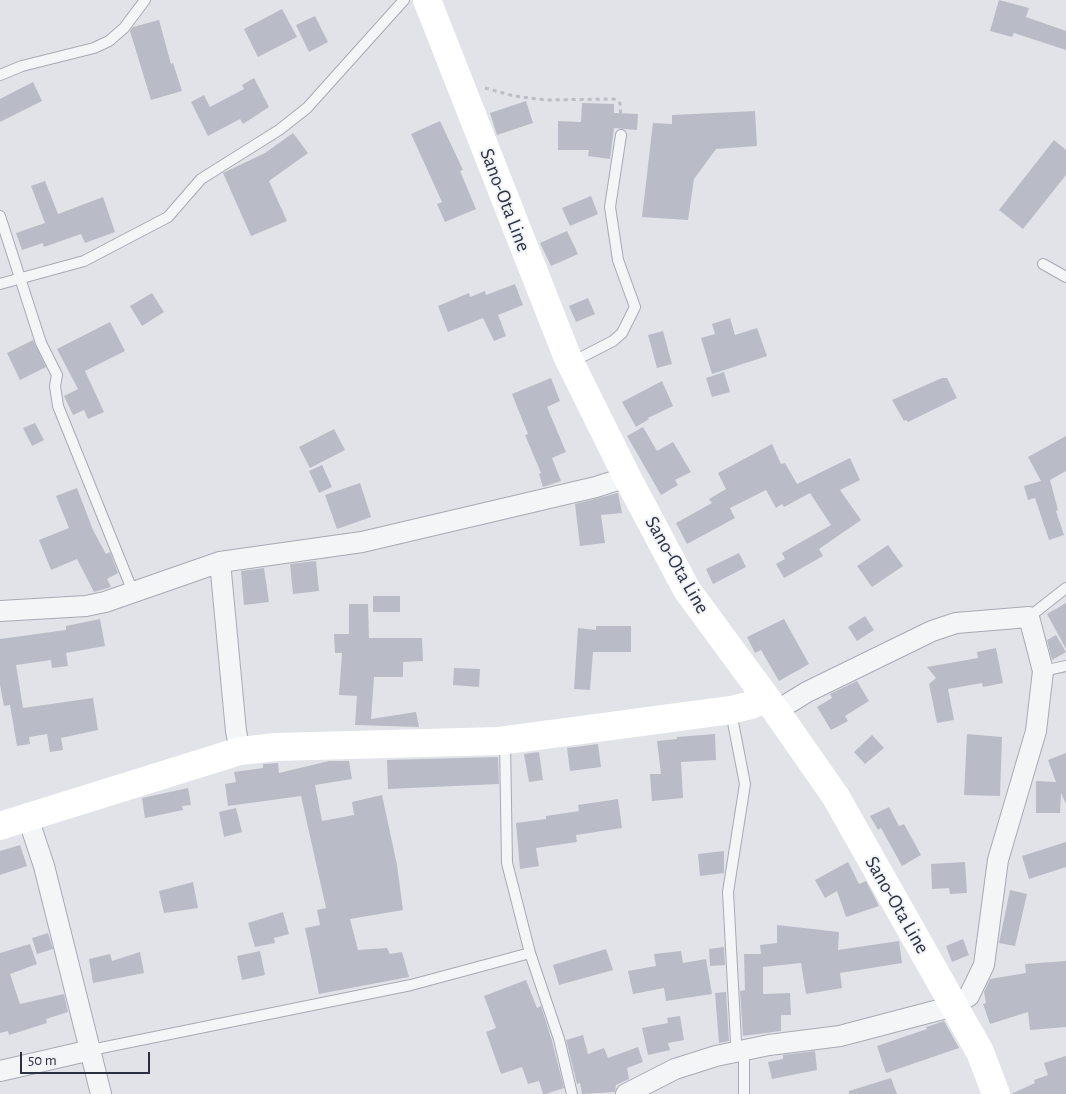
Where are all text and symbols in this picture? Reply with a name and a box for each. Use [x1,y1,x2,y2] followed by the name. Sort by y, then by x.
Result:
[474,145,536,255] street label: Sano-Ota Line
[639,512,715,618] street label: Sano-Ota Line
[859,852,935,958] street label: Sano-Ota Line
[22,1042,152,1074] scale bar
[28,1053,57,1068] text: 50 m

